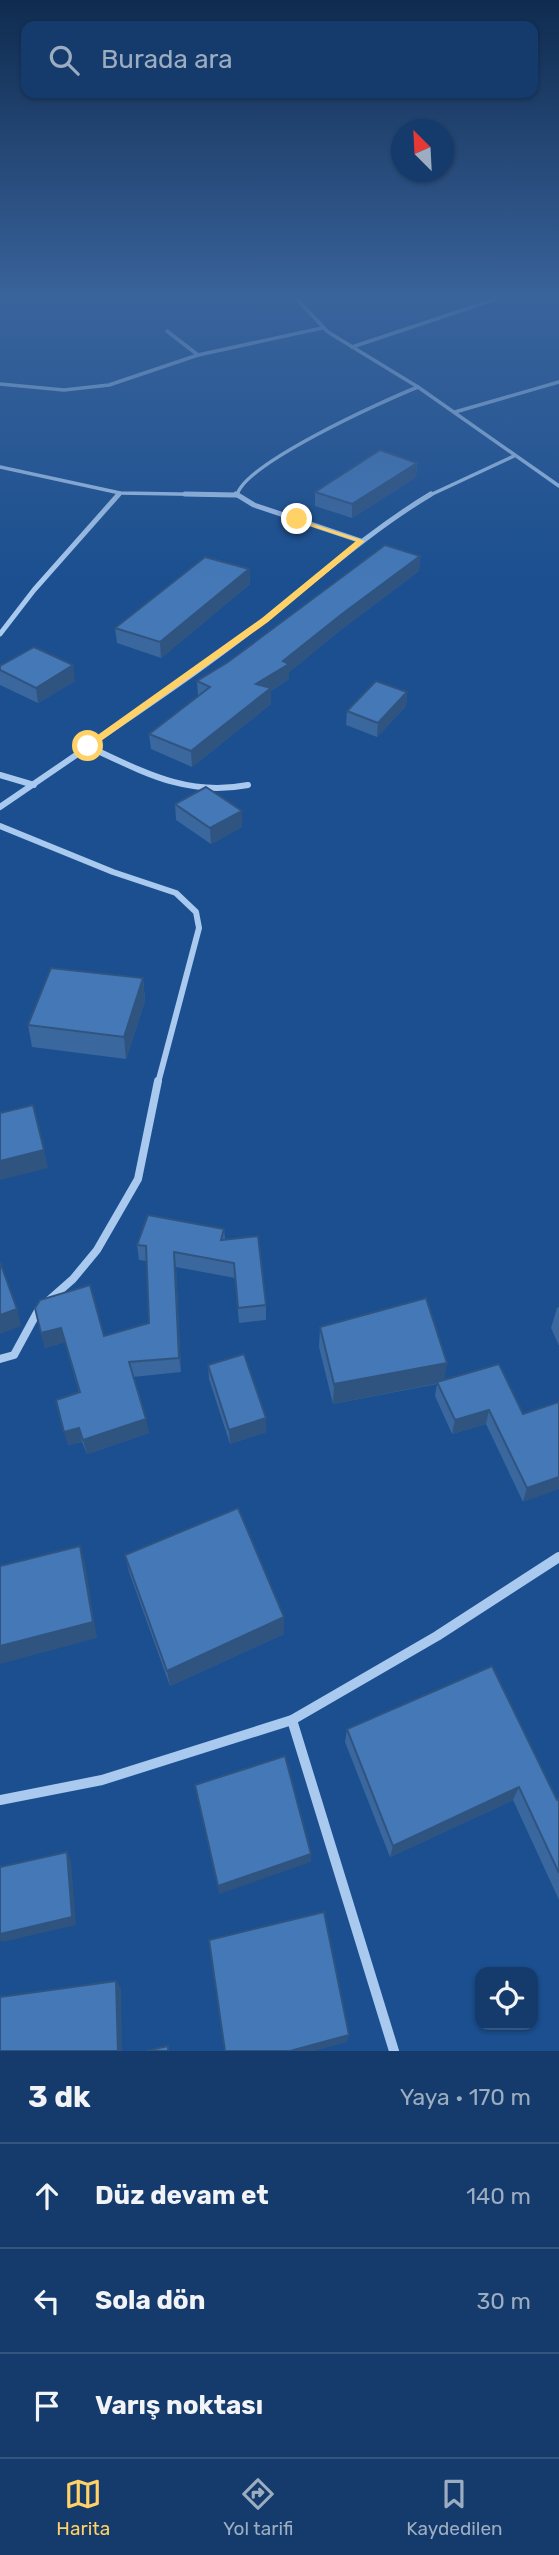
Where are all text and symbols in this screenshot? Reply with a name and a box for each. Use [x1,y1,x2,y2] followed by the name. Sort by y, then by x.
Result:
[21,21,538,98] search box
[45,41,83,79] icon: search
[101,44,233,75] text: Burada ara
[391,119,454,182] north arrow
[281,503,312,534] route end
[72,730,103,761] route start
[475,1967,538,2030] map controls
[475,1967,538,2030] button: locate
[28,2079,91,2115] text: 3 dk
[400,2083,531,2111] text: Yaya · 170 m
[28,2177,66,2215] icon: ahead
[95,2180,269,2211] text: Düz devam et
[466,2182,531,2210] text: 140 m
[28,2282,66,2320] icon: left
[95,2285,205,2316] text: Sola dön
[476,2287,531,2315] text: 30 m
[28,2387,66,2425] icon: arrive
[95,2390,263,2421] text: Varış noktası
[56,2475,110,2540] tab: Harita
[223,2475,294,2540] tab: Yol tarifi
[406,2475,503,2540] tab: Kaydedilen

